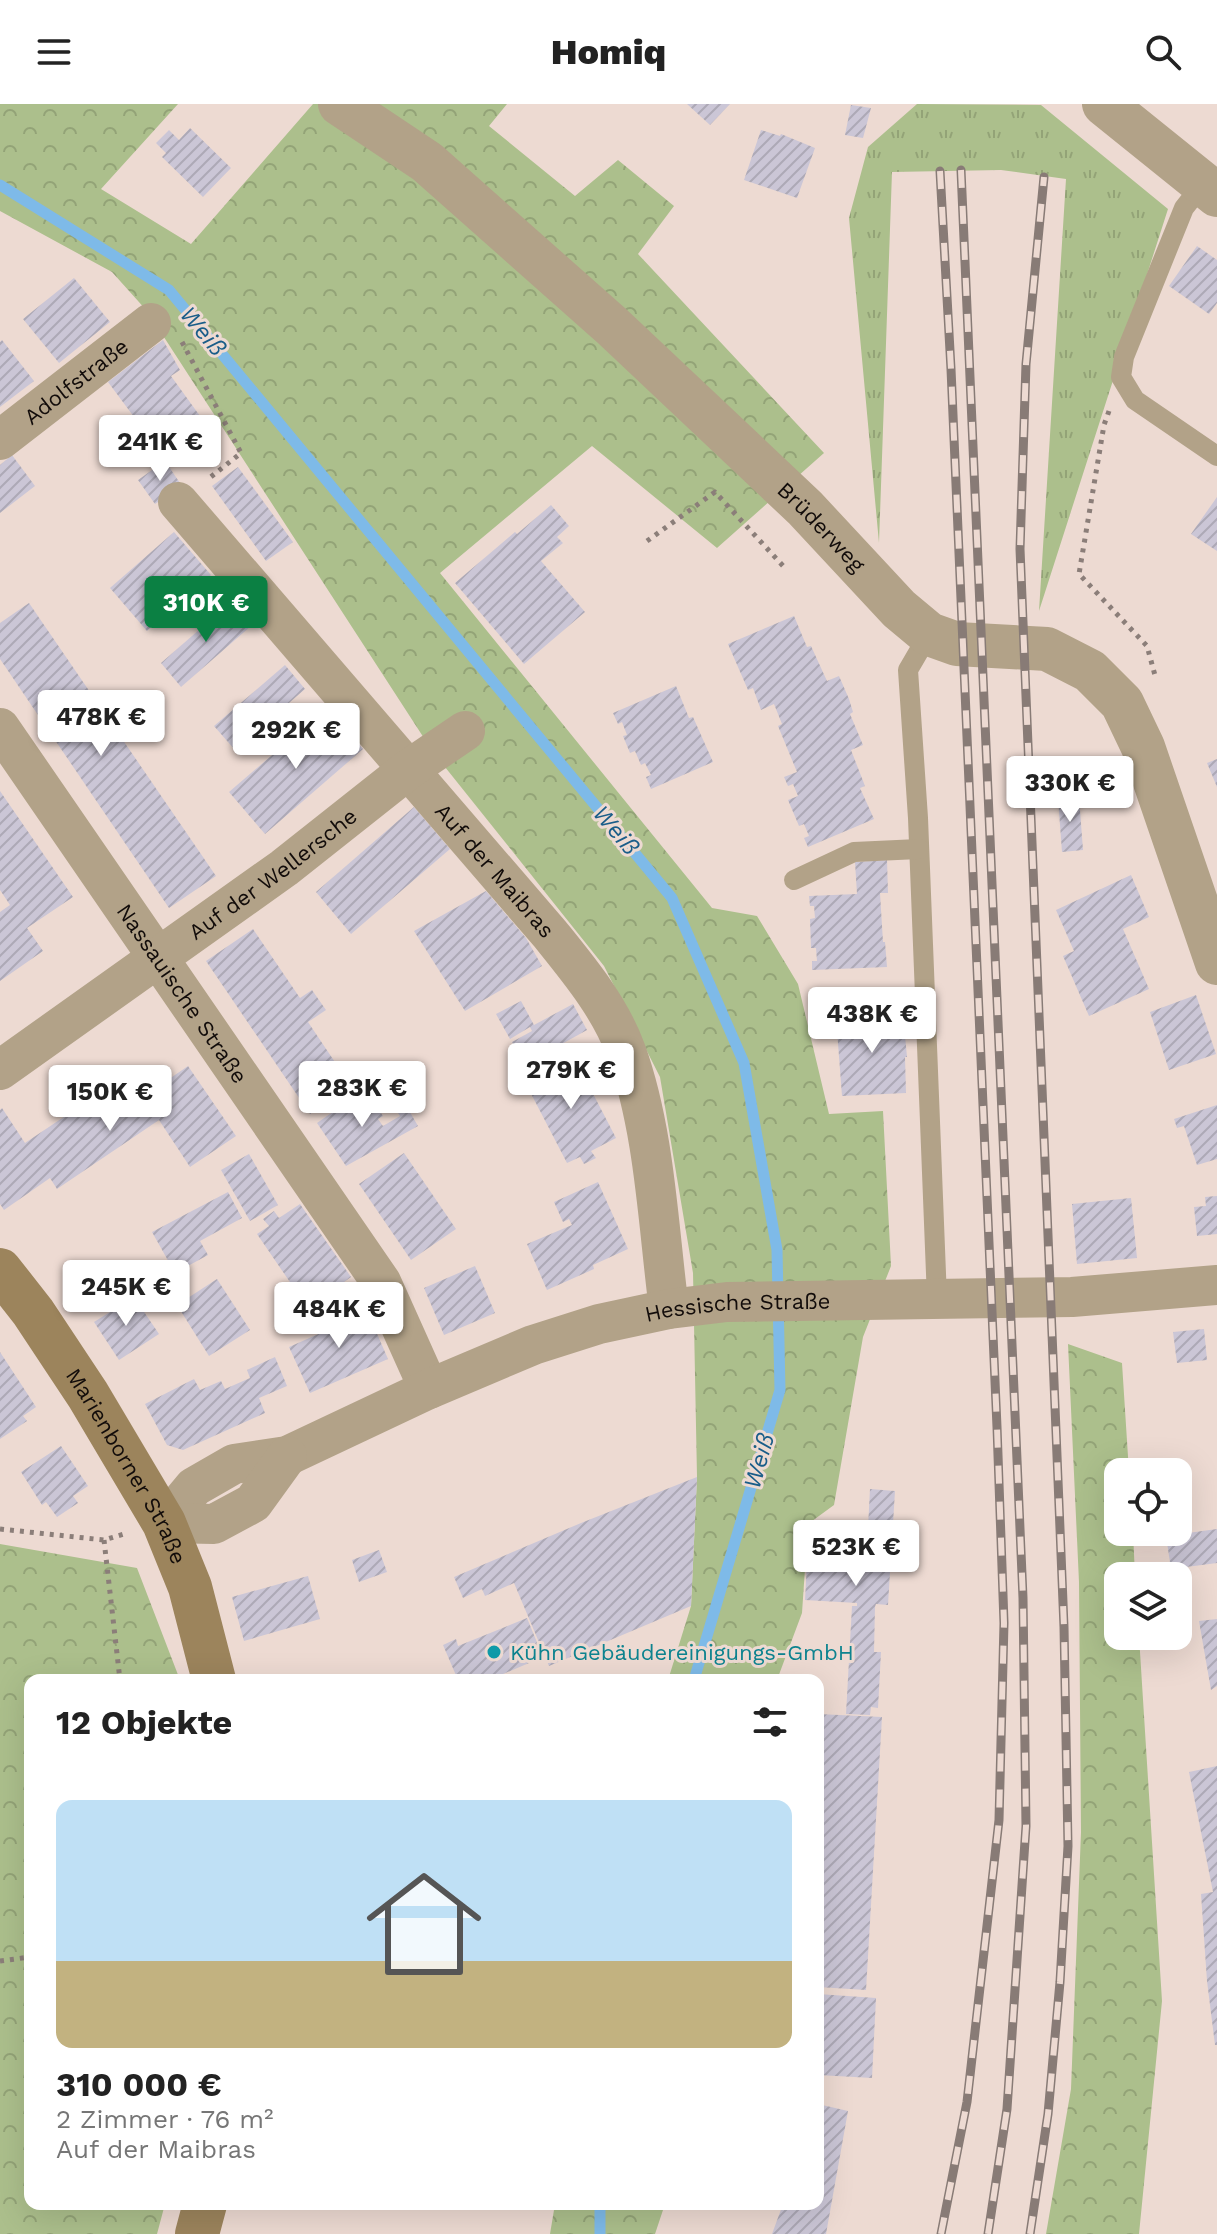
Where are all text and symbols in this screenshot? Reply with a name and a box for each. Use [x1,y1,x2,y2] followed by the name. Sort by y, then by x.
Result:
[32,30,76,74] icon: menu
[1141,30,1185,74] icon: search
[551,31,666,73] text: Homiq
[174,301,232,361] water label: Weiß
[19,333,133,430] street label: Adolfstraße
[95,415,225,483] pin: 241K €
[117,426,203,456] text: 241K €
[772,477,870,577] street label: Brüderweg
[141,576,271,644] pin: 310K €
[163,587,249,617] text: 310K €
[36,690,166,758] pin: 478K €
[56,701,146,731] text: 478K €
[231,703,361,771] pin: 292K €
[251,714,341,744] text: 292K €
[1005,756,1135,824] pin: 330K €
[1024,767,1116,797] text: 330K €
[430,798,559,943] street label: Auf der Maibras
[587,800,645,860] water label: Weiß
[184,803,362,945] street label: Auf der Wellersche
[112,899,252,1088] street label: Nassauische Straße
[807,987,937,1055] pin: 438K €
[826,998,918,1028] text: 438K €
[506,1043,636,1111] pin: 279K €
[526,1054,616,1084] text: 279K €
[297,1061,427,1129] pin: 283K €
[45,1065,175,1133] pin: 150K €
[317,1072,407,1102] text: 283K €
[67,1076,153,1106] text: 150K €
[61,1260,191,1328] pin: 245K €
[81,1271,171,1301] text: 245K €
[274,1282,404,1350] pin: 484K €
[642,1289,831,1327] street label: Hessische Straße
[292,1293,386,1323] text: 484K €
[61,1364,191,1568] street label: Marienborner Straße
[738,1430,780,1492] water label: Weiß
[1104,1458,1192,1650] map controls
[1104,1458,1192,1546] button: locate
[791,1520,921,1588] pin: 523K €
[811,1531,901,1561] text: 523K €
[1104,1562,1192,1650] button: layers
[510,1640,854,1665] place label: Kühn Gebäudereinigungs-GmbH
[485,1643,503,1661] marker: Kühn Gebäudereinigungs-GmbH
[748,1700,792,1744] icon: filters
[56,1702,232,1742] text: 12 Objekte
[352,1852,496,1996] icon: home
[56,2064,222,2104] text: 310 000 €
[56,2104,273,2134] text: 2 Zimmer · 76 m²
[56,2134,256,2164] text: Auf der Maibras

